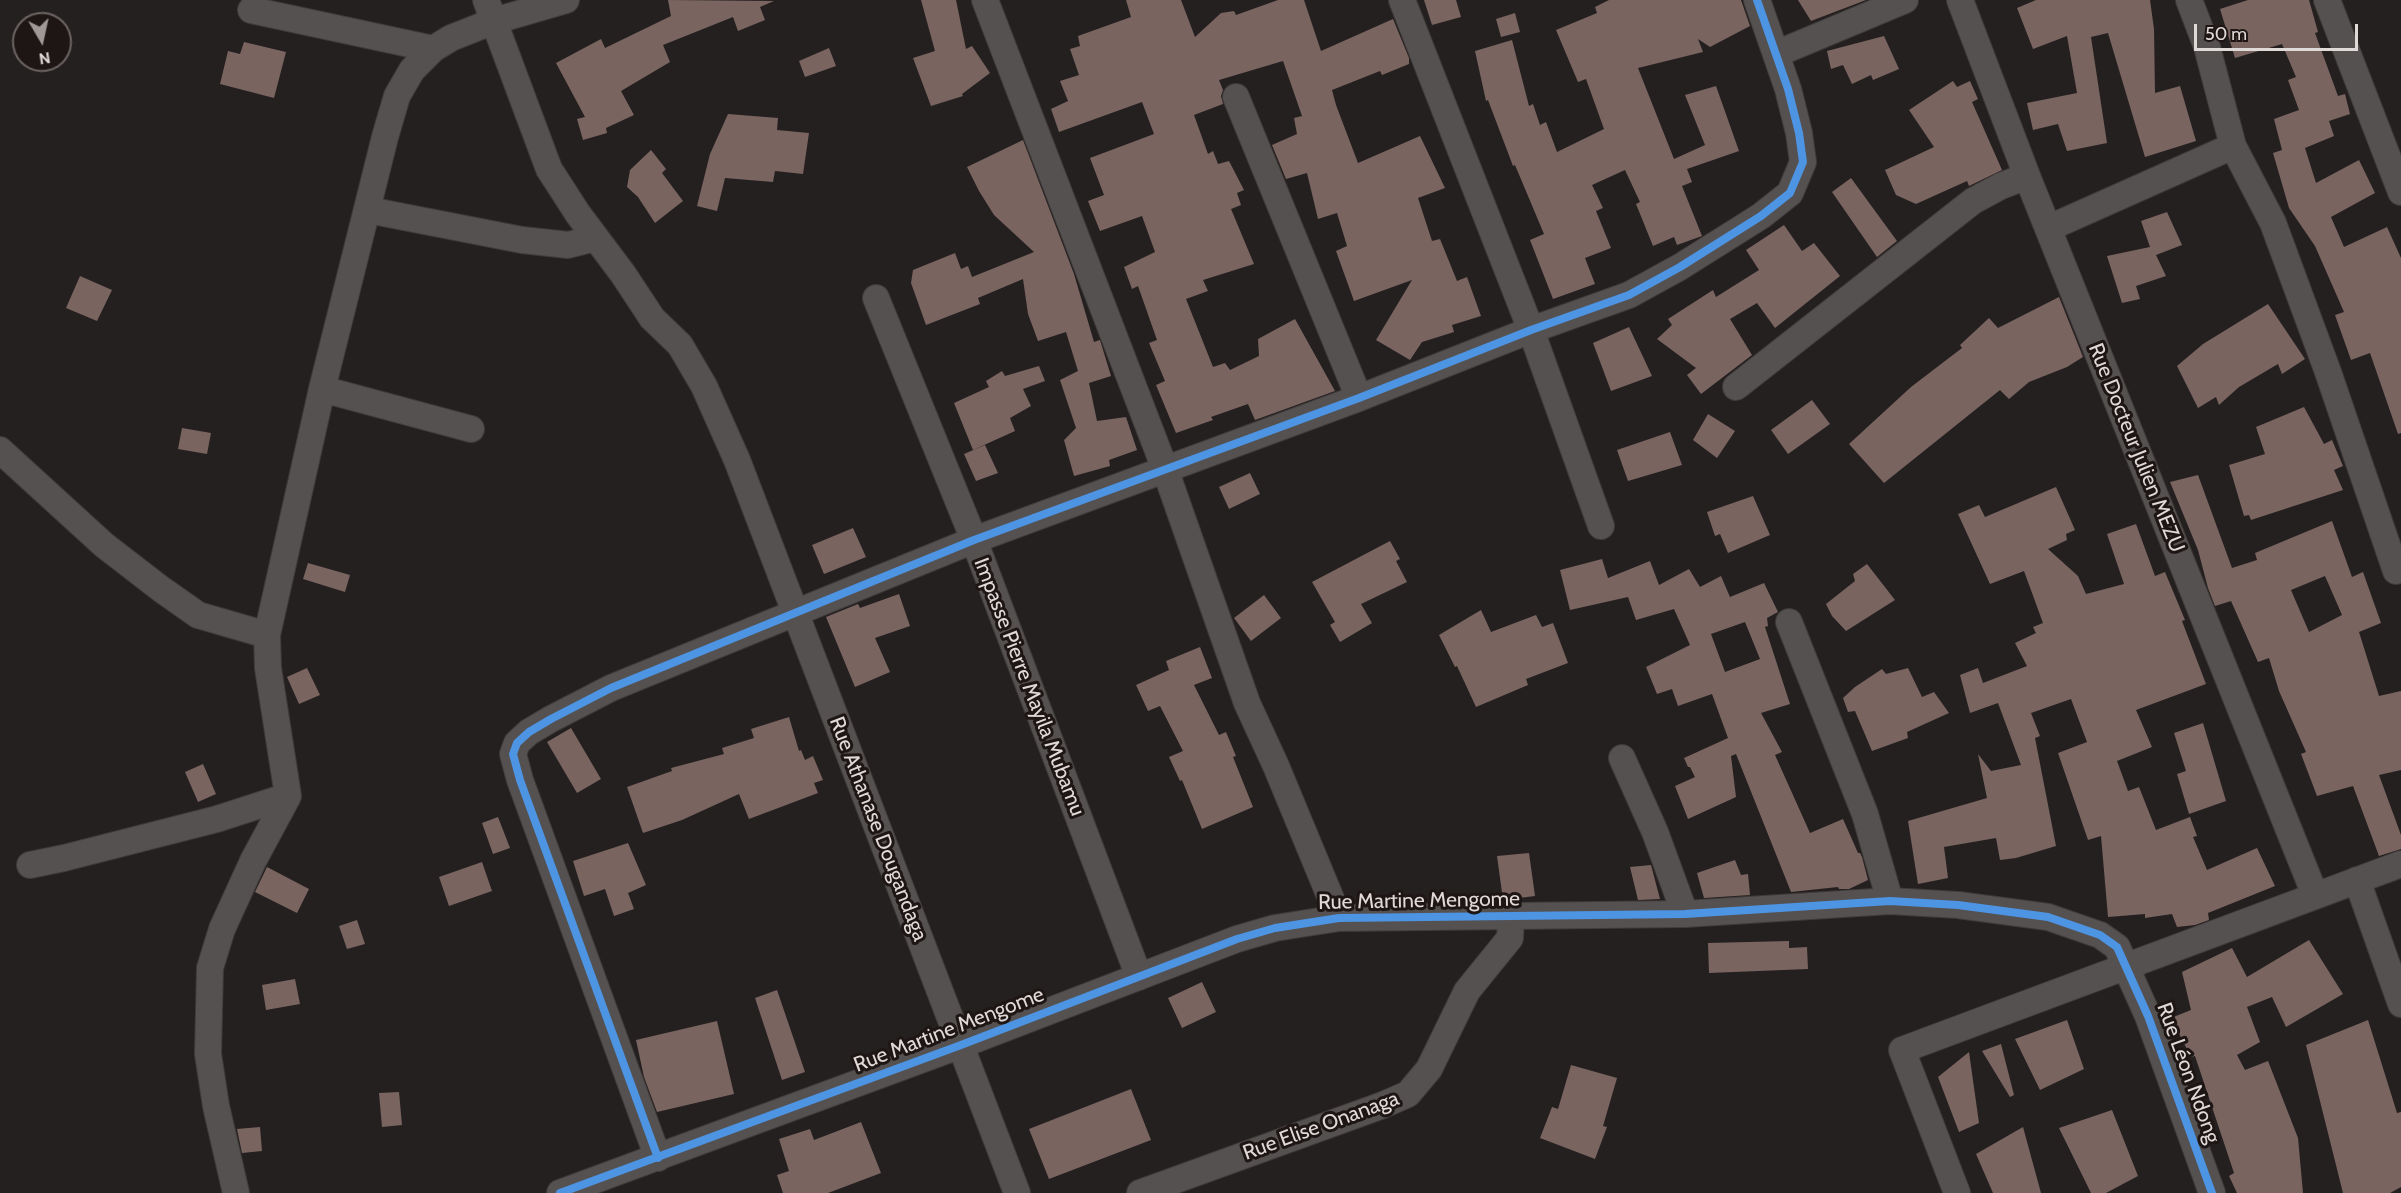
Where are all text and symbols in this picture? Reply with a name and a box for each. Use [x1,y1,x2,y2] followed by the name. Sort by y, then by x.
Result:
[12,12,72,72] north arrow
[2197,12,2360,50] scale bar
[2205,23,2247,45] text: 50 m
[38,48,52,69] text: N
[2082,340,2190,556] street label: Rue Docteur Julien MEZU
[968,555,1090,819] street label: Impasse Pierre Mayila Mubamu
[824,713,932,945] street label: Rue Athanase Dougandaga
[1318,887,1520,915] street label: Rue Martine Mengome
[850,982,1048,1078] street label: Rue Martine Mengome
[2151,999,2225,1147] street label: Rue Léon Ndong
[1239,1086,1403,1166] street label: Rue Elise Onanaga

